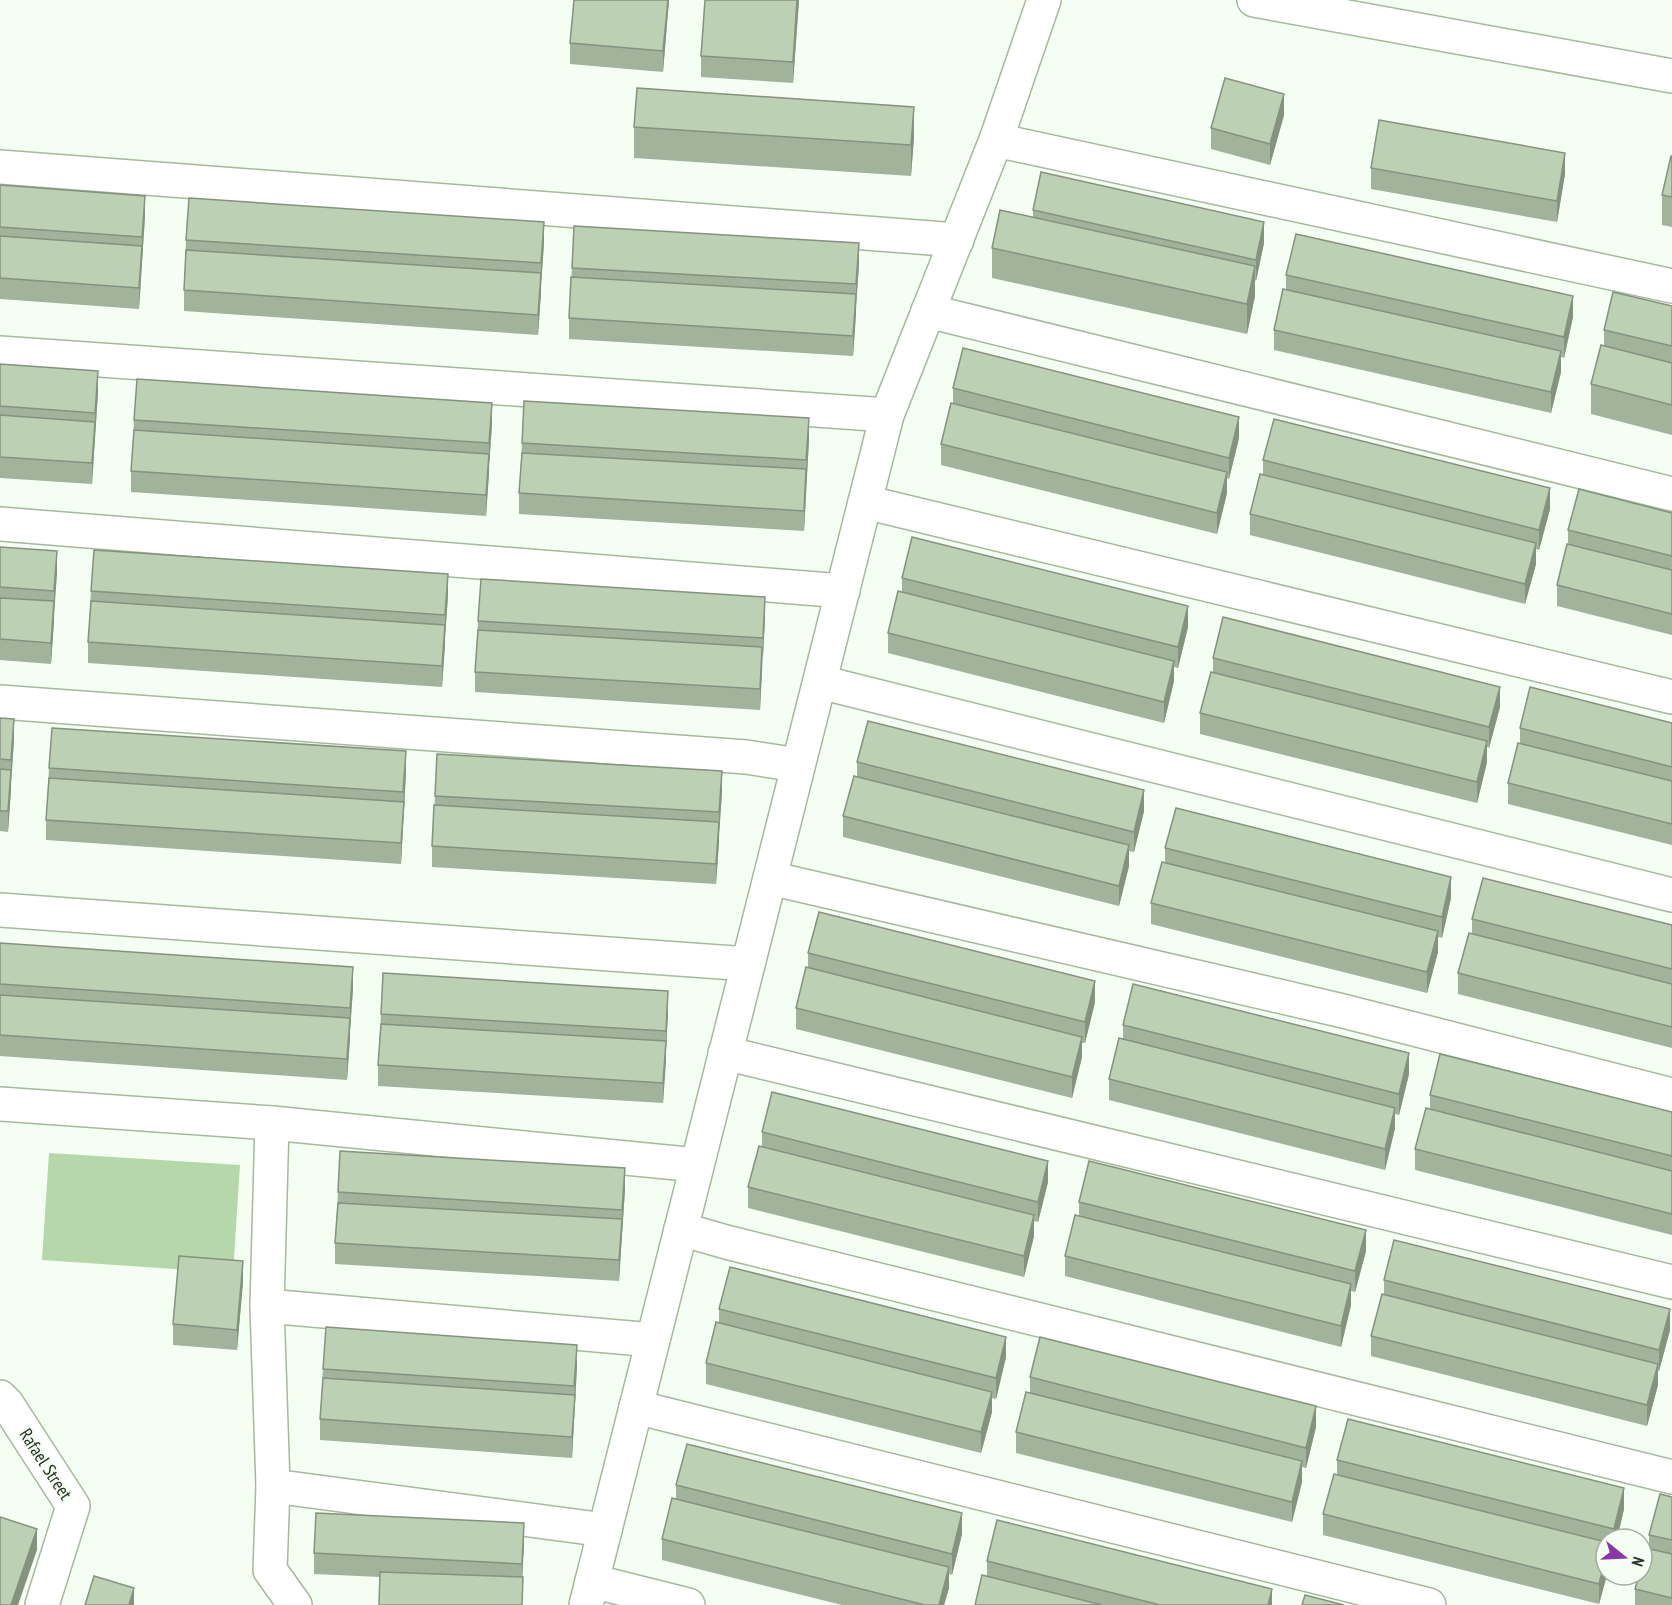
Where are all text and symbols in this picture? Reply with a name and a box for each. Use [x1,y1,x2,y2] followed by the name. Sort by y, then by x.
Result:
[14,1424,78,1504] street label: Rafael Street
[1594,1527,1654,1587] north arrow
[1627,1554,1649,1569] text: N

